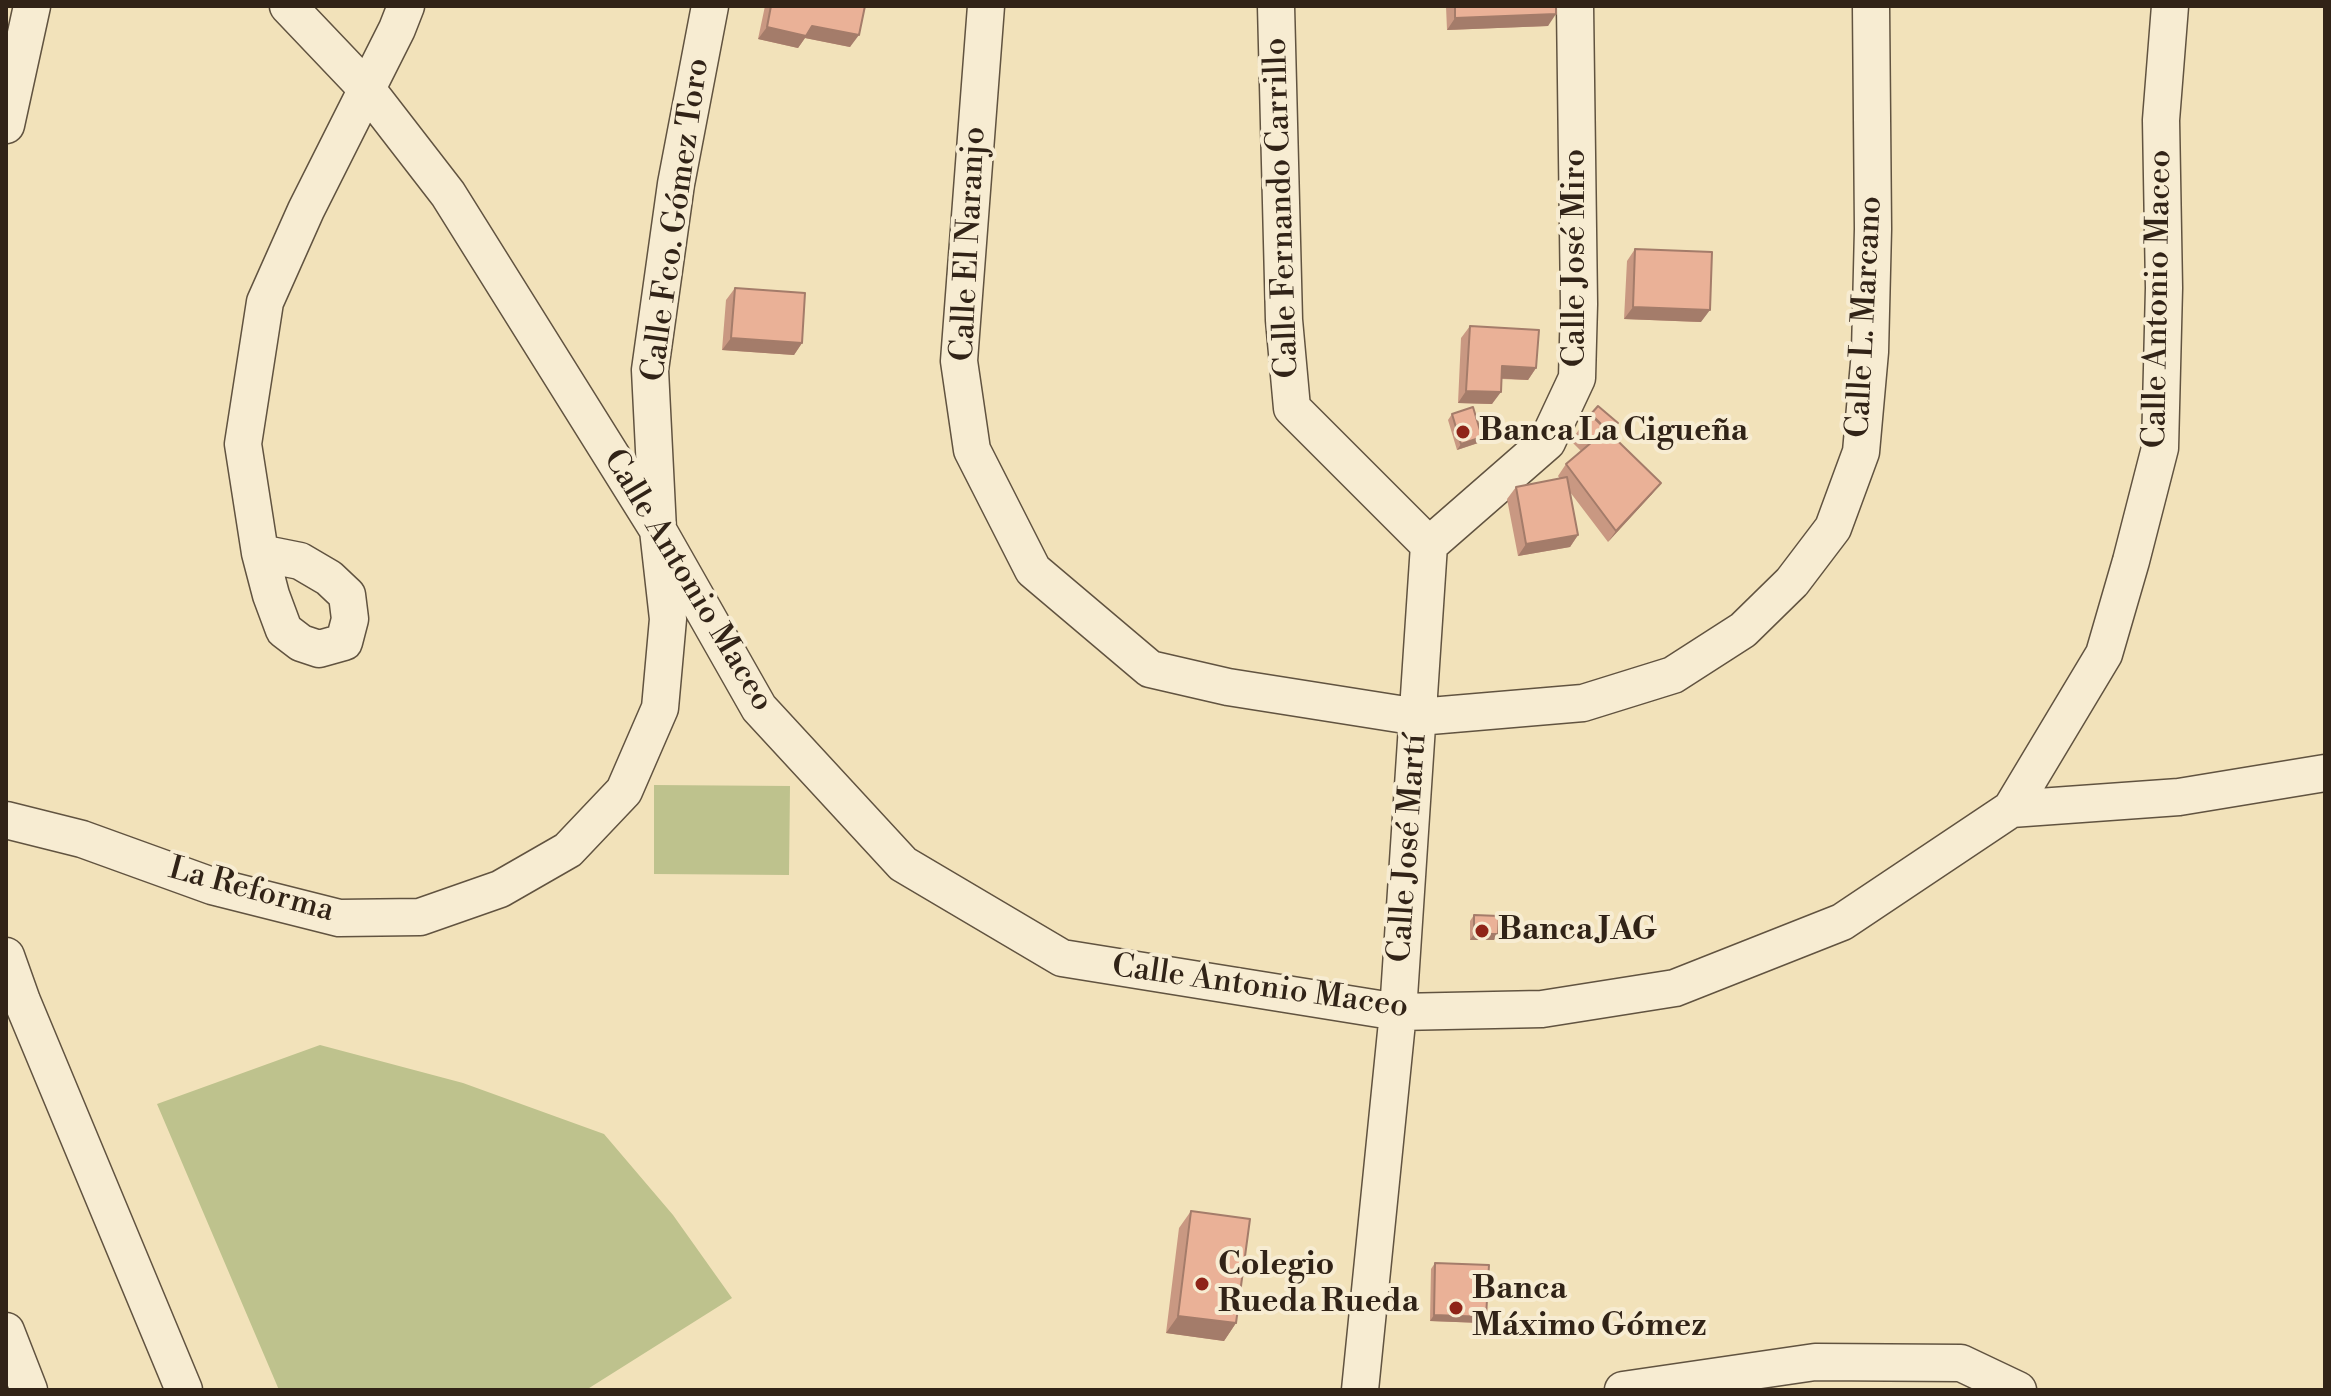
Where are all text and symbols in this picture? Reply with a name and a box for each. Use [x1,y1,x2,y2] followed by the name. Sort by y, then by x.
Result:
[1258,37,1308,379] street label: Calle Fernando Carrillo
[635,56,719,384] street label: Calle Fco. Gómez Toro
[945,126,995,362] street label: Calle El Naranjo
[1557,149,1595,367] street label: Calle José Miro
[2137,149,2181,449] street label: Calle Antonio Maceo
[1840,195,1892,439] street label: Calle L. Marcano
[1479,413,1748,451] place label: Banca La Cigueña
[1454,423,1472,441] marker: Banca La Cigueña
[594,443,780,719] street label: Calle Antonio Maceo
[1382,732,1436,964] street label: Calle José Martí
[164,851,338,931] street label: La Reforma
[1498,912,1657,950] place label: Banca JAG
[1473,922,1491,940] marker: Banca JAG
[1109,948,1411,1028] street label: Calle Antonio Maceo
[1218,1247,1419,1322] place label: Colegio Rueda Rueda
[1472,1271,1706,1346] place label: Banca Máximo Gómez
[1193,1275,1211,1293] marker: Colegio Rueda Rueda
[1447,1299,1465,1317] marker: Banca Máximo Gómez

